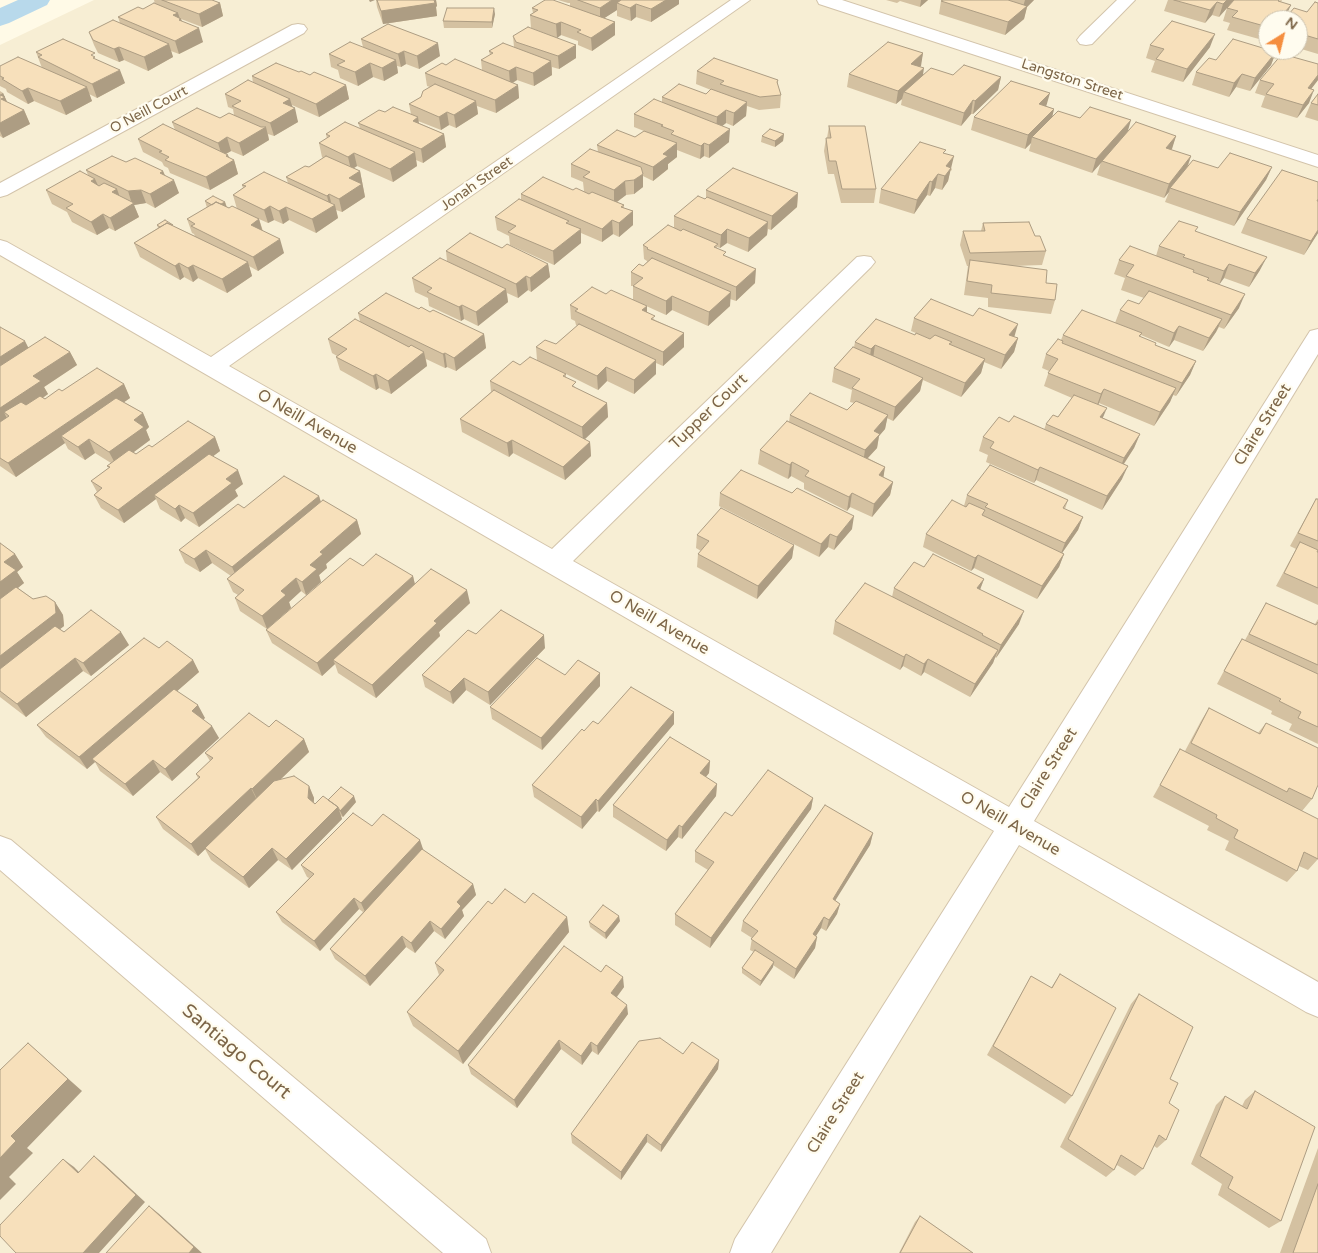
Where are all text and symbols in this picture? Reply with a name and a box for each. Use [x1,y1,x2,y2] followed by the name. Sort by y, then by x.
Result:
[1258,10,1308,60] north arrow
[1282,13,1301,33] text: N
[1019,56,1125,104] street label: Langston Street
[107,83,191,137] street label: O Neill Court
[438,153,516,215] street label: Jonah Street
[666,370,752,454] street label: Tupper Court
[1230,381,1296,469] street label: Claire Street
[254,386,360,458] street label: O Neill Avenue
[606,587,712,659] street label: O Neill Avenue
[1016,725,1082,813] street label: Claire Street
[957,788,1063,860] street label: O Neill Avenue
[177,1000,295,1104] street label: Santiago Court
[803,1069,869,1157] street label: Claire Street

